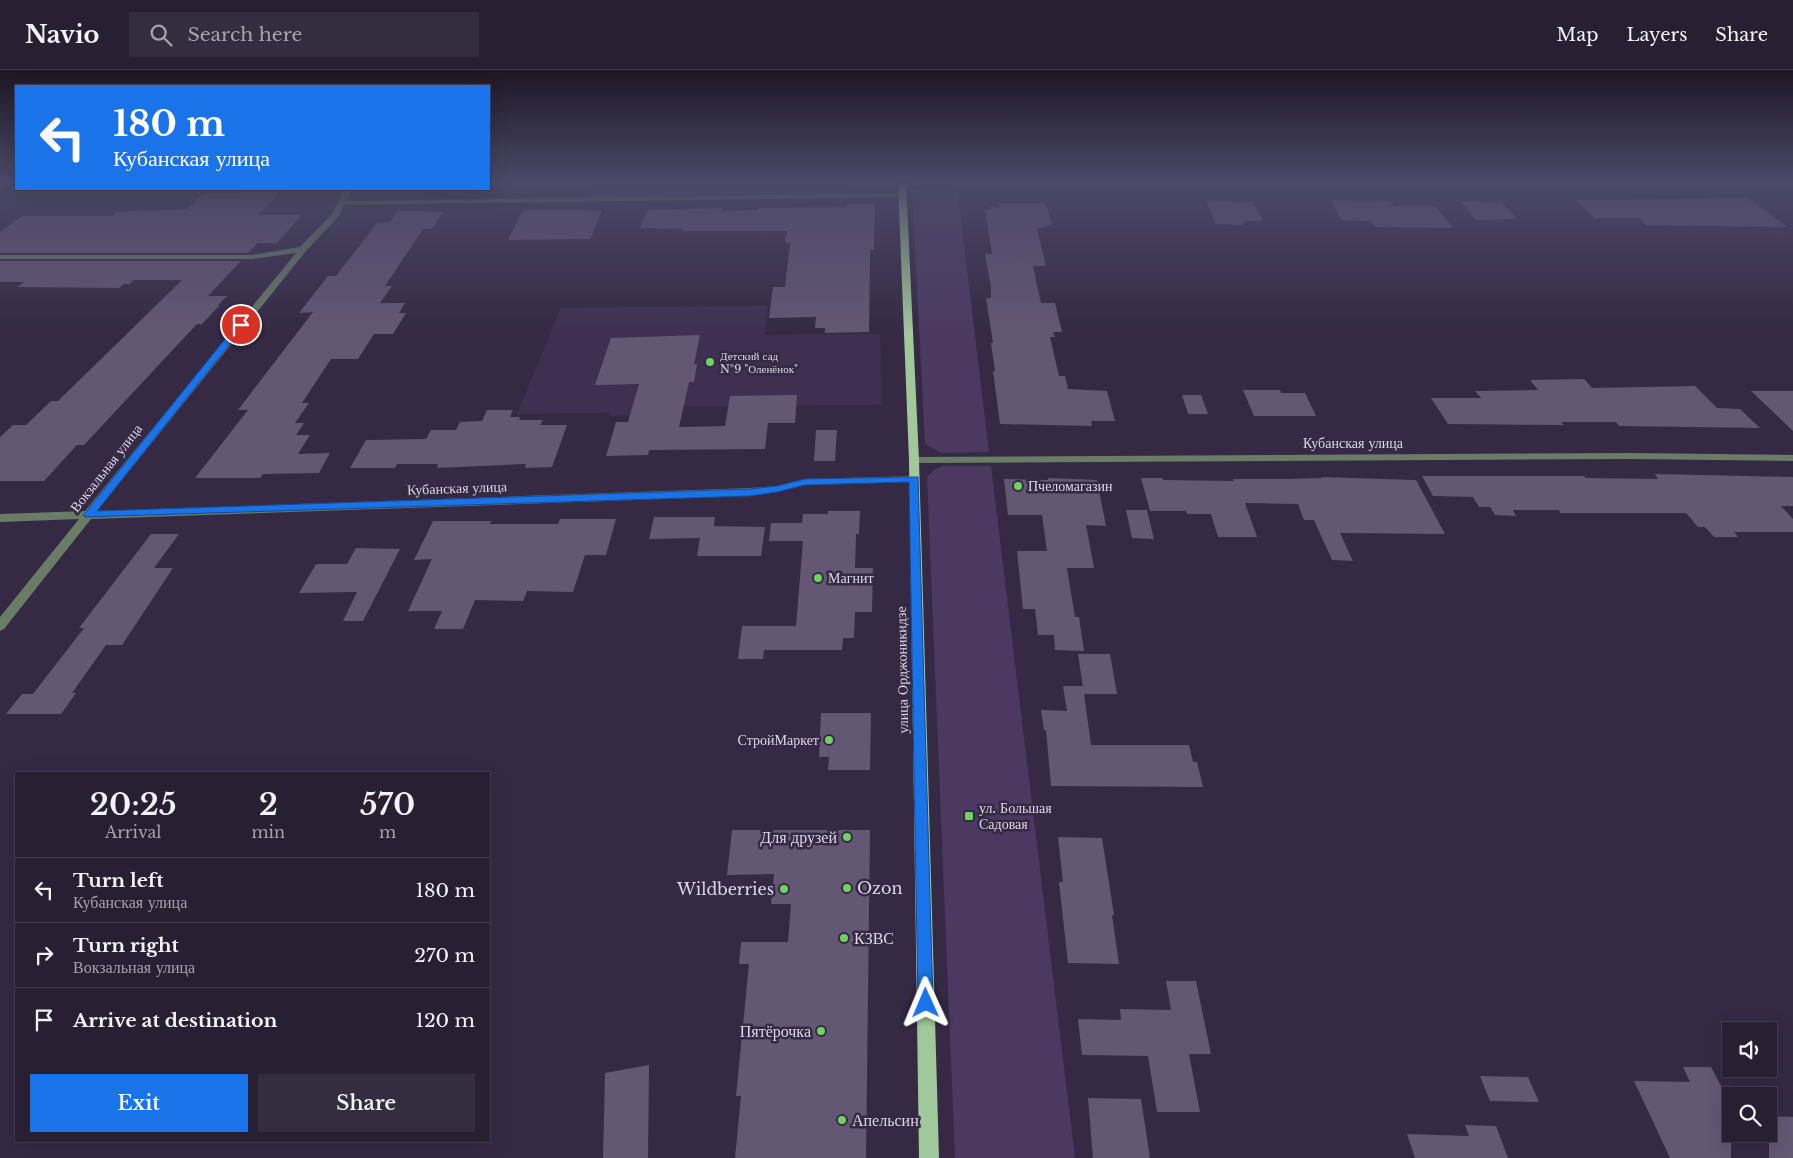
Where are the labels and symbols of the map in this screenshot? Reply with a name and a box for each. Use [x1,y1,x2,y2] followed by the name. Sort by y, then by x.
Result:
[220,304,262,346] pin
[720,349,798,376] place label: Детский сад №9 "Оленёнок"
[704,356,716,368] marker: Детский сад №9 "Оленёнок"
[66,420,146,516] street label: Вокзальная улица
[1303,434,1404,452] street label: Кубанская улица
[407,477,508,499] street label: Кубанская улица
[1028,477,1113,495] place label: Пчеломагазин
[1012,480,1024,492] marker: Пчеломагазин
[828,569,874,587] place label: Магнит
[812,572,824,584] marker: Магнит
[892,606,912,734] street label: улица Орджоникидзе
[738,731,819,749] place label: СтройМаркет
[823,734,835,746] marker: СтройМаркет
[979,799,1052,833] place label: ул. Большая Садовая
[963,810,975,822] marker: ул. Большая Садовая
[760,827,837,847] place label: Для друзей
[841,831,853,843] marker: Для друзей
[857,878,902,898] place label: Ozon
[676,879,774,899] place label: Wildberries
[841,882,853,894] marker: Ozon
[778,883,790,895] marker: Wildberries
[854,928,894,948] place label: КЗВС
[838,932,850,944] marker: КЗВС
[899,976,951,1028] position arrow
[740,1021,811,1041] place label: Пятёрочка
[815,1025,827,1037] marker: Пятёрочка
[852,1110,919,1130] place label: Апельсин
[836,1114,848,1126] marker: Апельсин

